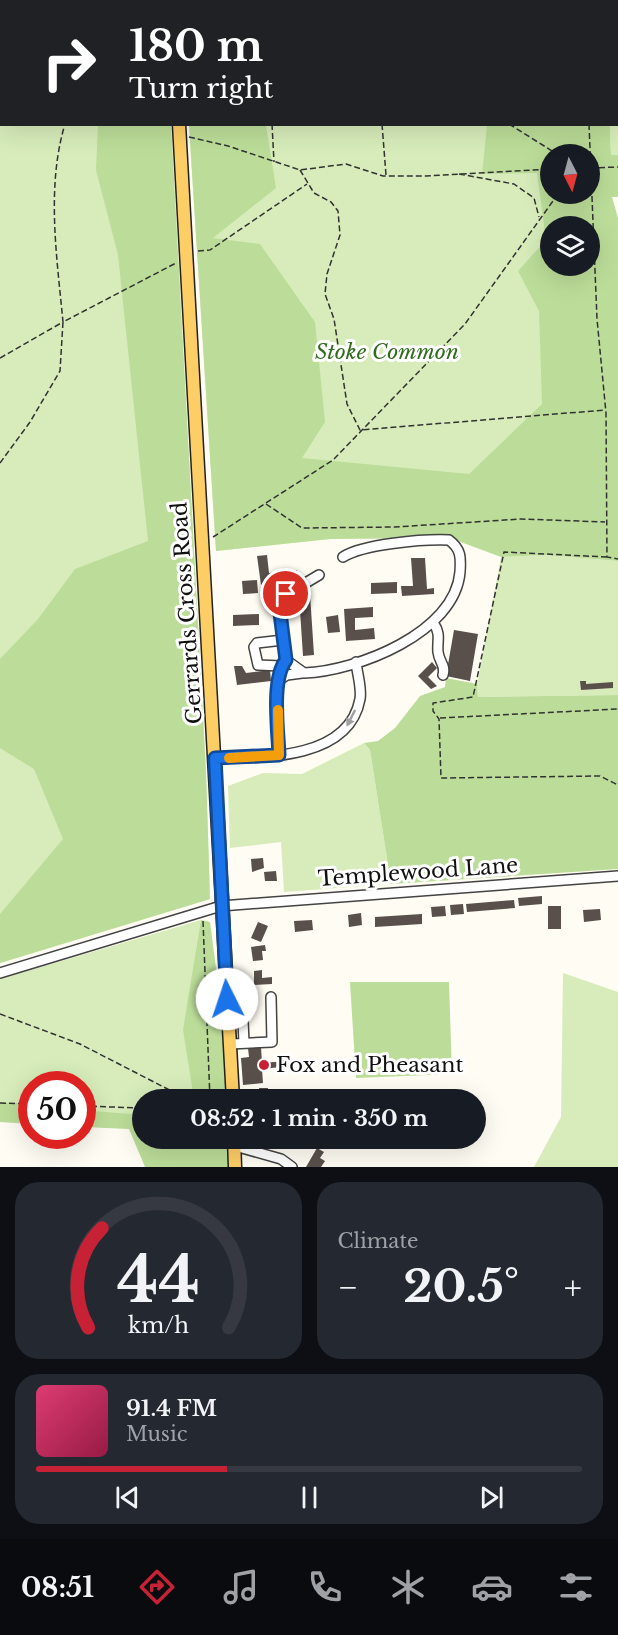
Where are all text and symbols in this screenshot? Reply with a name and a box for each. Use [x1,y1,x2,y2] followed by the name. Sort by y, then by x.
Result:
[129,20,263,72] text: 180 m
[30,24,108,102] icon: right
[129,72,273,105] text: Turn right
[540,144,600,204] north arrow
[540,144,600,276] map controls
[540,216,600,276] button: layers
[315,339,459,365] park label: Stoke Common
[166,501,208,725] street label: Gerrards Cross Road
[260,568,311,619] pin
[269,577,302,610] icon: arrive
[346,709,356,727] one-way arrow
[317,852,519,892] street label: Templewood Lane
[195,967,259,1031] position arrow
[276,1052,463,1078] place label: Fox and Pheasant
[257,1058,271,1072] marker: Fox and Pheasant
[18,1071,96,1149] speed limit sign: 50
[190,1105,428,1132] text: 08:52 · 1 min · 350 m
[338,1229,418,1253] text: Climate
[117,1241,200,1319] text: 44
[403,1258,519,1314] text: 20.5°
[338,1267,358,1308] text: −
[564,1267,582,1308] text: +
[128,1312,189,1339] text: km/h
[126,1395,217,1422] text: 91.4 FM
[126,1422,187,1446] text: Music
[111,1481,144,1514] icon: previous
[293,1481,326,1514] icon: pause
[475,1481,508,1514] icon: next
[136,1566,178,1608] icon: directions
[220,1566,262,1608] icon: music
[304,1566,346,1608] icon: phone
[387,1566,429,1608] icon: climate
[471,1566,513,1608] icon: car
[555,1566,597,1608] icon: filters
[21,1571,94,1604] text: 08:51

